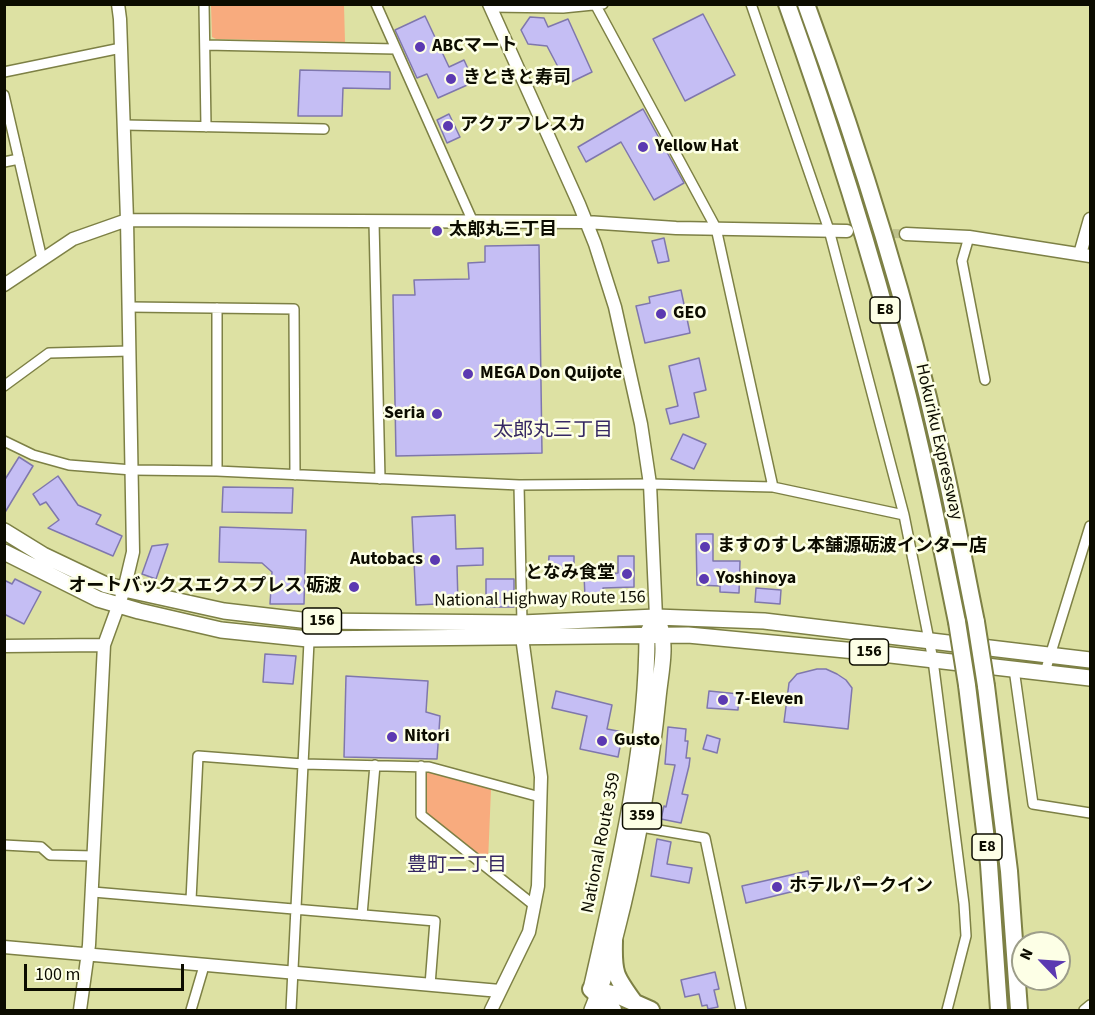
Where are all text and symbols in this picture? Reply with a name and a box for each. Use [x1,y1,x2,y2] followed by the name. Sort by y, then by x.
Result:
[432,36,518,58] place label: ABCマート
[413,40,427,54] marker: ABCマート
[463,68,571,90] place label: きときと寿司
[444,72,458,86] marker: きときと寿司
[460,115,586,137] place label: アクアフレスカ
[441,119,455,133] marker: アクアフレスカ
[655,136,739,158] place label: Yellow Hat
[636,140,650,154] marker: Yellow Hat
[449,220,557,242] place label: 太郎丸三丁目
[430,224,444,238] marker: 太郎丸三丁目
[870,297,900,323] road number: E8
[673,303,707,325] place label: GEO
[654,307,668,321] marker: GEO
[909,362,967,522] street label: Hokuriku Expressway
[480,363,622,385] place label: MEGA Don Quijote
[461,367,475,381] marker: MEGA Don Quijote
[384,403,425,425] place label: Seria
[430,407,444,421] marker: Seria
[493,420,613,444] district label: 太郎丸三丁目
[717,536,987,558] place label: ますのすし本舗源砺波インター店
[698,540,712,554] marker: ますのすし本舗源砺波インター店
[350,549,423,571] place label: Autobacs
[428,553,442,567] marker: Autobacs
[525,563,615,585] place label: となみ食堂
[620,567,634,581] marker: となみ食堂
[716,568,796,590] place label: Yoshinoya
[697,572,711,586] marker: Yoshinoya
[68,576,342,598] place label: オートバックスエクスプレス 砺波
[347,580,361,594] marker: オートバックスエクスプレス 砺波
[434,587,646,613] street label: National Highway Route 156
[302,608,342,634] road number: 156
[850,639,888,665] road number: 156
[735,689,804,711] place label: 7-Eleven
[716,693,730,707] marker: 7-Eleven
[404,726,450,748] place label: Nitori
[385,730,399,744] marker: Nitori
[614,730,660,752] place label: Gusto
[595,734,609,748] marker: Gusto
[578,771,626,915] street label: National Route 359
[622,803,662,829] road number: 359
[972,834,1002,860] road number: E8
[407,855,507,879] district label: 豊町二丁目
[789,876,933,898] place label: ホテルパークイン
[770,880,784,894] marker: ホテルパークイン
[1011,931,1071,991] north arrow
[1014,945,1039,964] text: N
[27,952,188,990] scale bar
[35,962,80,987] text: 100 m

